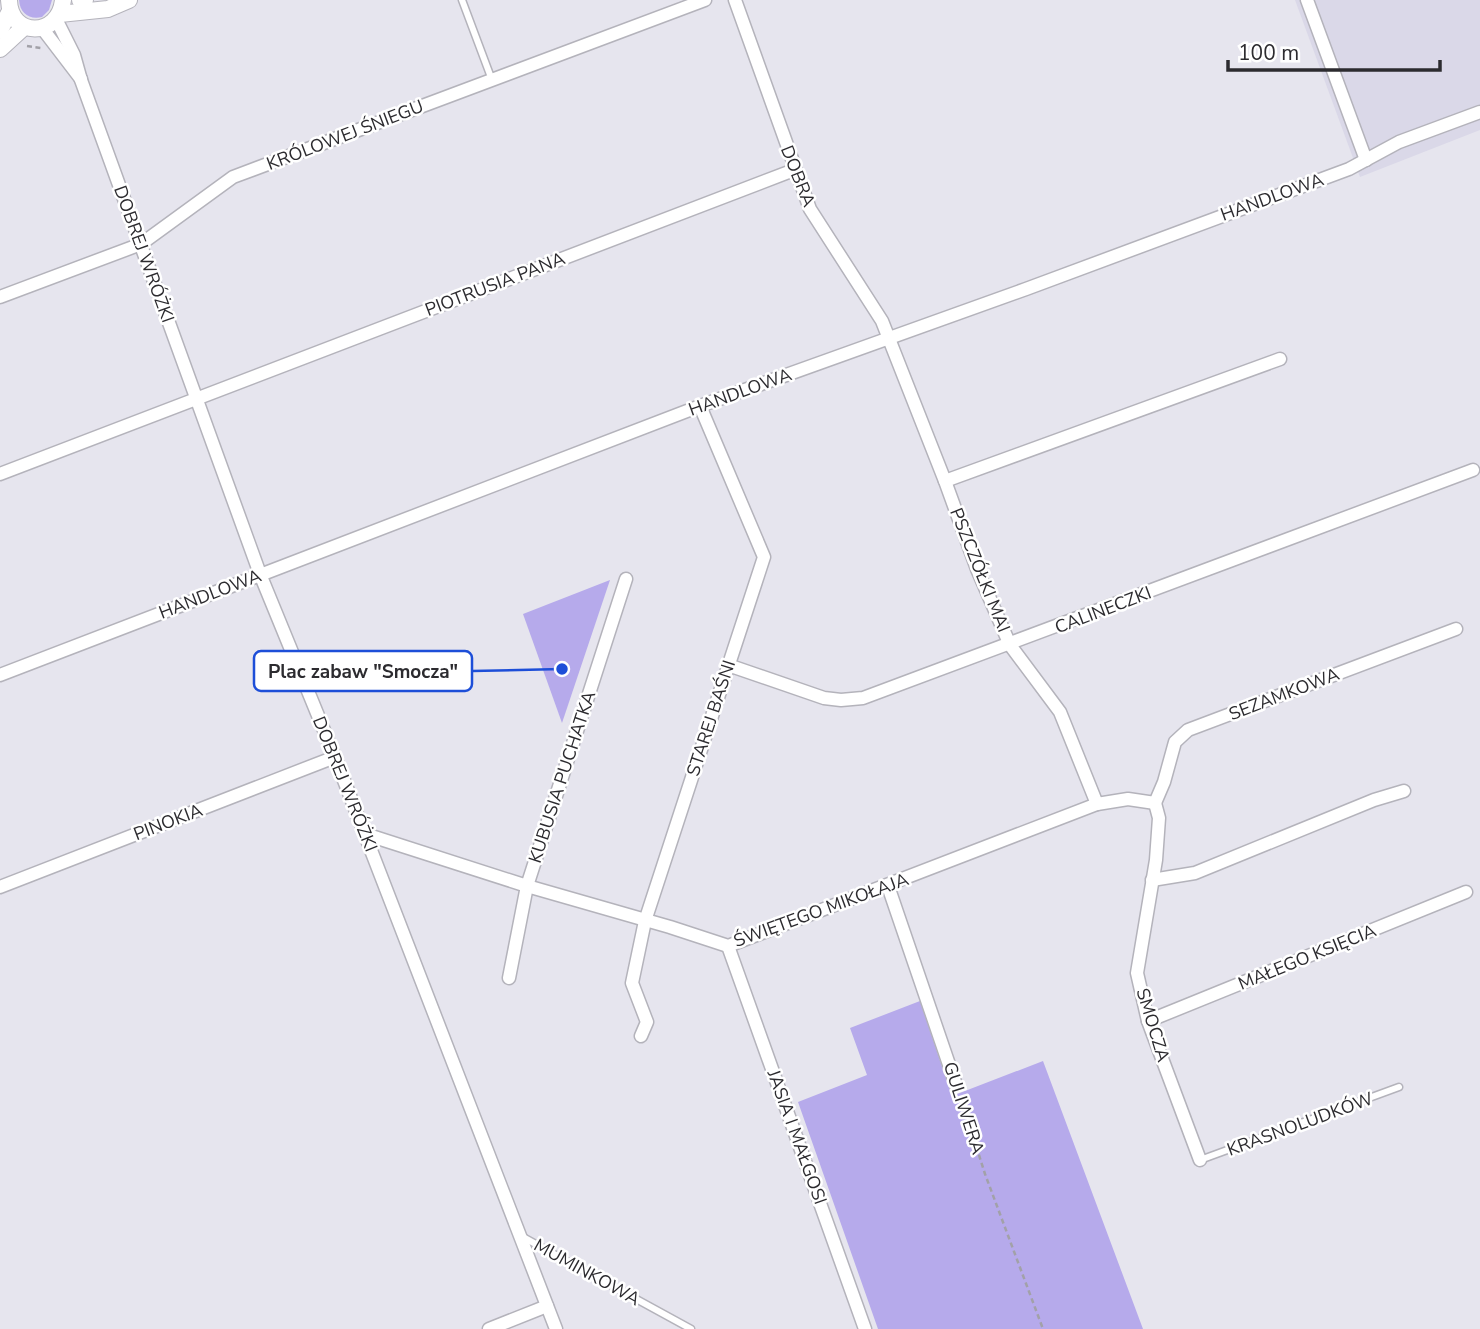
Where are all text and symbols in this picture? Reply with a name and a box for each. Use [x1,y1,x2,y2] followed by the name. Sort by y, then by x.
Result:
[1228,28,1440,72] scale bar
[1238,39,1299,67] text: 100 m
[263,94,427,176] street label: KRÓLOWEJ ŚNIEGU
[775,142,821,210] street label: DOBRA
[1217,167,1327,227] street label: HANDLOWA
[108,182,180,326] street label: DOBREJ WRÓŻKI
[422,246,568,322] street label: PIOTRUSIA PANA
[685,362,795,422] street label: HANDLOWA
[944,504,1016,636] street label: PSZCZÓŁKI MAI
[155,563,265,625] street label: HANDLOWA
[1051,581,1155,639] street label: CALINECZKI
[254,651,472,691] callout: Plac zabaw "Smocza"
[681,657,741,779] street label: STAREJ BAŚNI
[268,659,458,685] text: Plac zabaw "Smocza"
[1225,662,1343,726] street label: SEZAMKOWA
[523,688,601,866] street label: KUBUSIA PUCHATKA
[307,713,383,855] street label: DOBREJ WRÓŻKI
[130,798,206,846] street label: PINOKIA
[730,867,912,953] street label: ŚWIĘTEGO MIKOŁAJA
[1234,918,1380,996] street label: MAŁEGO KSIĘCIA
[1130,985,1176,1065] street label: SMOCZA
[938,1059,990,1157] street label: GULIWERA
[761,1065,833,1208] street label: JASIA I MAŁGOSI
[1223,1086,1377,1162] street label: KRASNOLUDKÓW
[530,1233,644,1311] street label: MUMINKOWA

